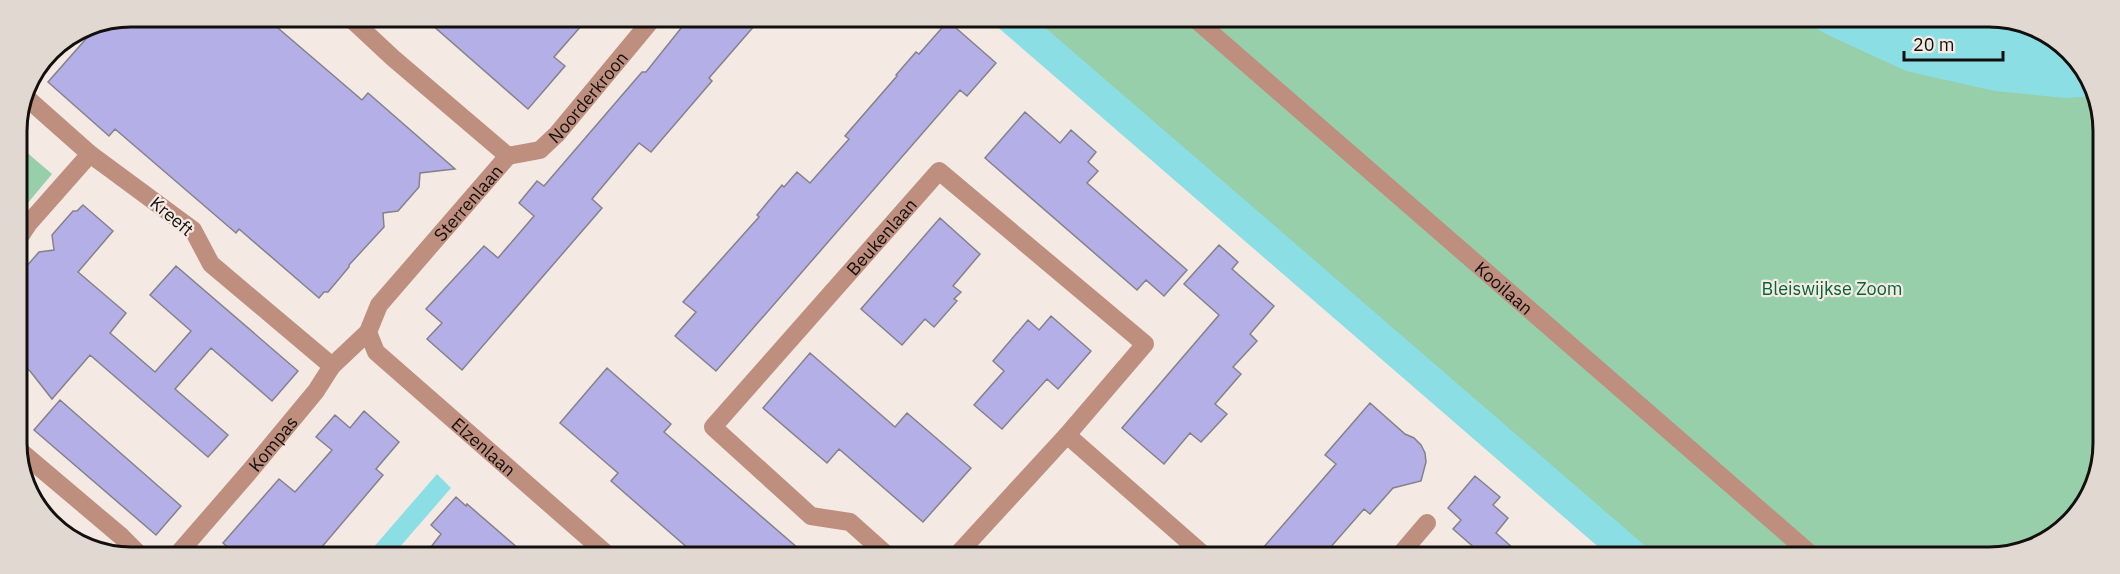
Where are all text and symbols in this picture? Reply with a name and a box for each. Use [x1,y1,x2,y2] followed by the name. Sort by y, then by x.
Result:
[1904,24,2003,62] scale bar
[1913,33,1955,56] text: 20 m
[543,46,633,148] street label: Noorderkroon
[428,159,507,246] street label: Sterrenlaan
[146,191,198,241] street label: Kreeft
[841,193,921,280] street label: Beukenlaan
[1470,256,1538,319] street label: Kooilaan
[1762,277,1902,300] park label: Bleiswijkse Zoom
[243,411,302,476] street label: Kompas
[447,412,521,481] street label: Elzenlaan

